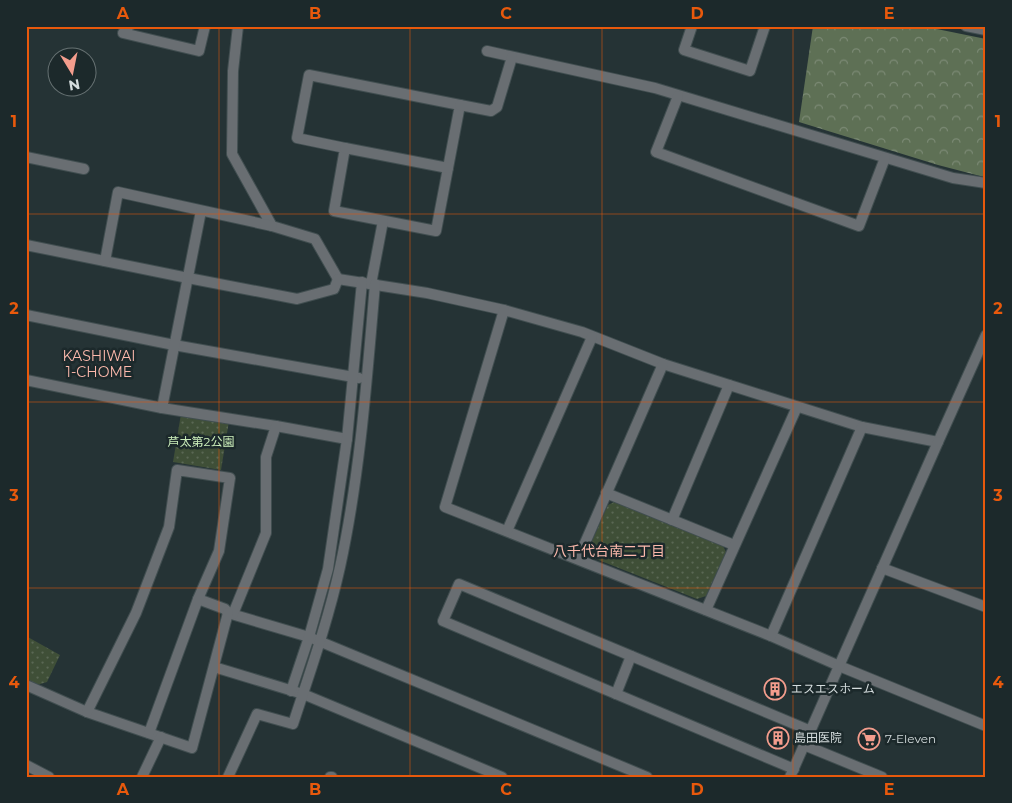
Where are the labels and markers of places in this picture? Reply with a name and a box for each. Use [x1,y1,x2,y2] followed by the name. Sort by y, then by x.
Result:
[763,677,787,701] building icon: エスエスホーム
[791,681,875,696] place label: エスエスホーム
[766,726,790,750] building icon: 島田医院
[857,727,881,751] supermarket icon: 7-Eleven
[794,730,842,745] place label: 島田医院
[885,731,936,746] place label: 7-Eleven

